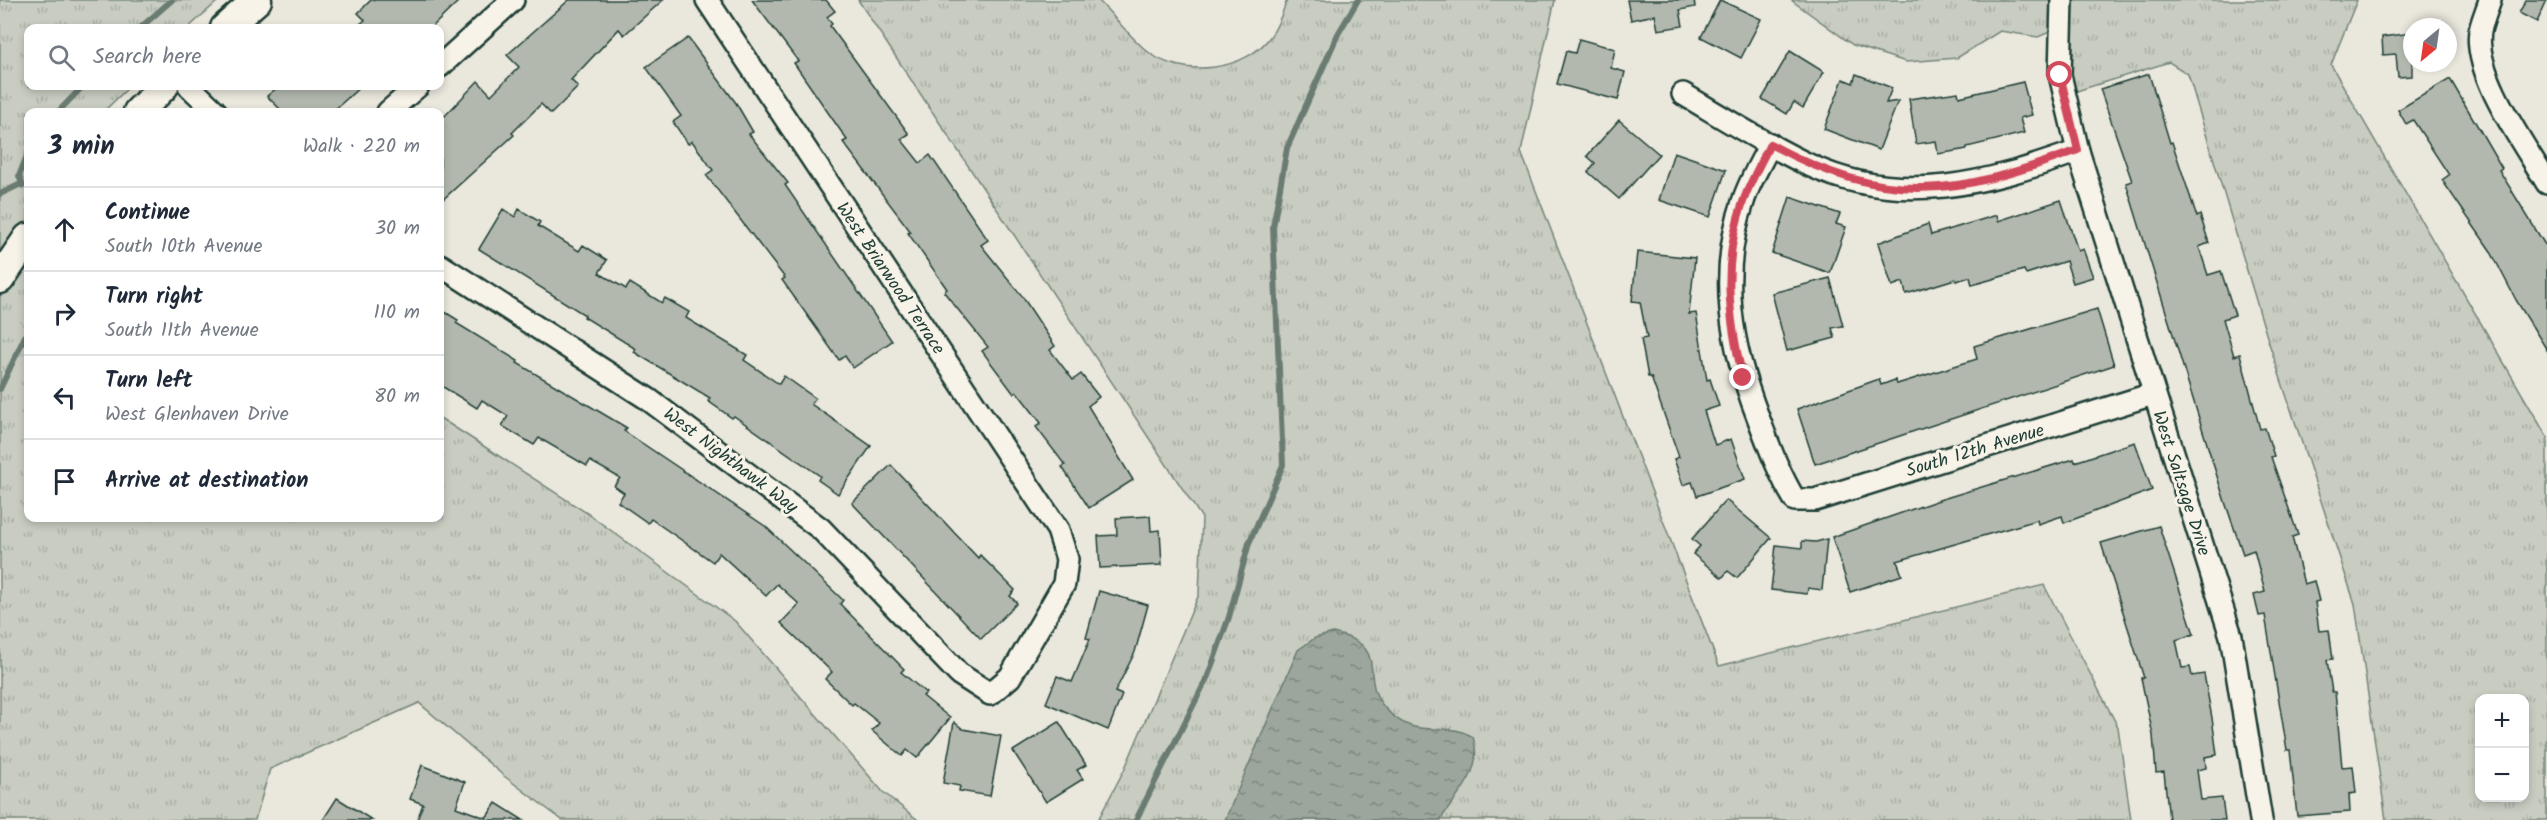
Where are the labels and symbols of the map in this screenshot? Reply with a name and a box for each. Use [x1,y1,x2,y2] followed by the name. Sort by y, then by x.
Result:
[2403,18,2457,72] north arrow
[2046,61,2072,87] route start
[828,197,952,361] street label: West Briarwood Terrace
[1729,364,1755,390] route end
[656,401,804,522] street label: West Nighthawk Way
[2143,407,2218,560] street label: West Saltsage Drive
[1903,417,2048,486] street label: South 12th Avenue

